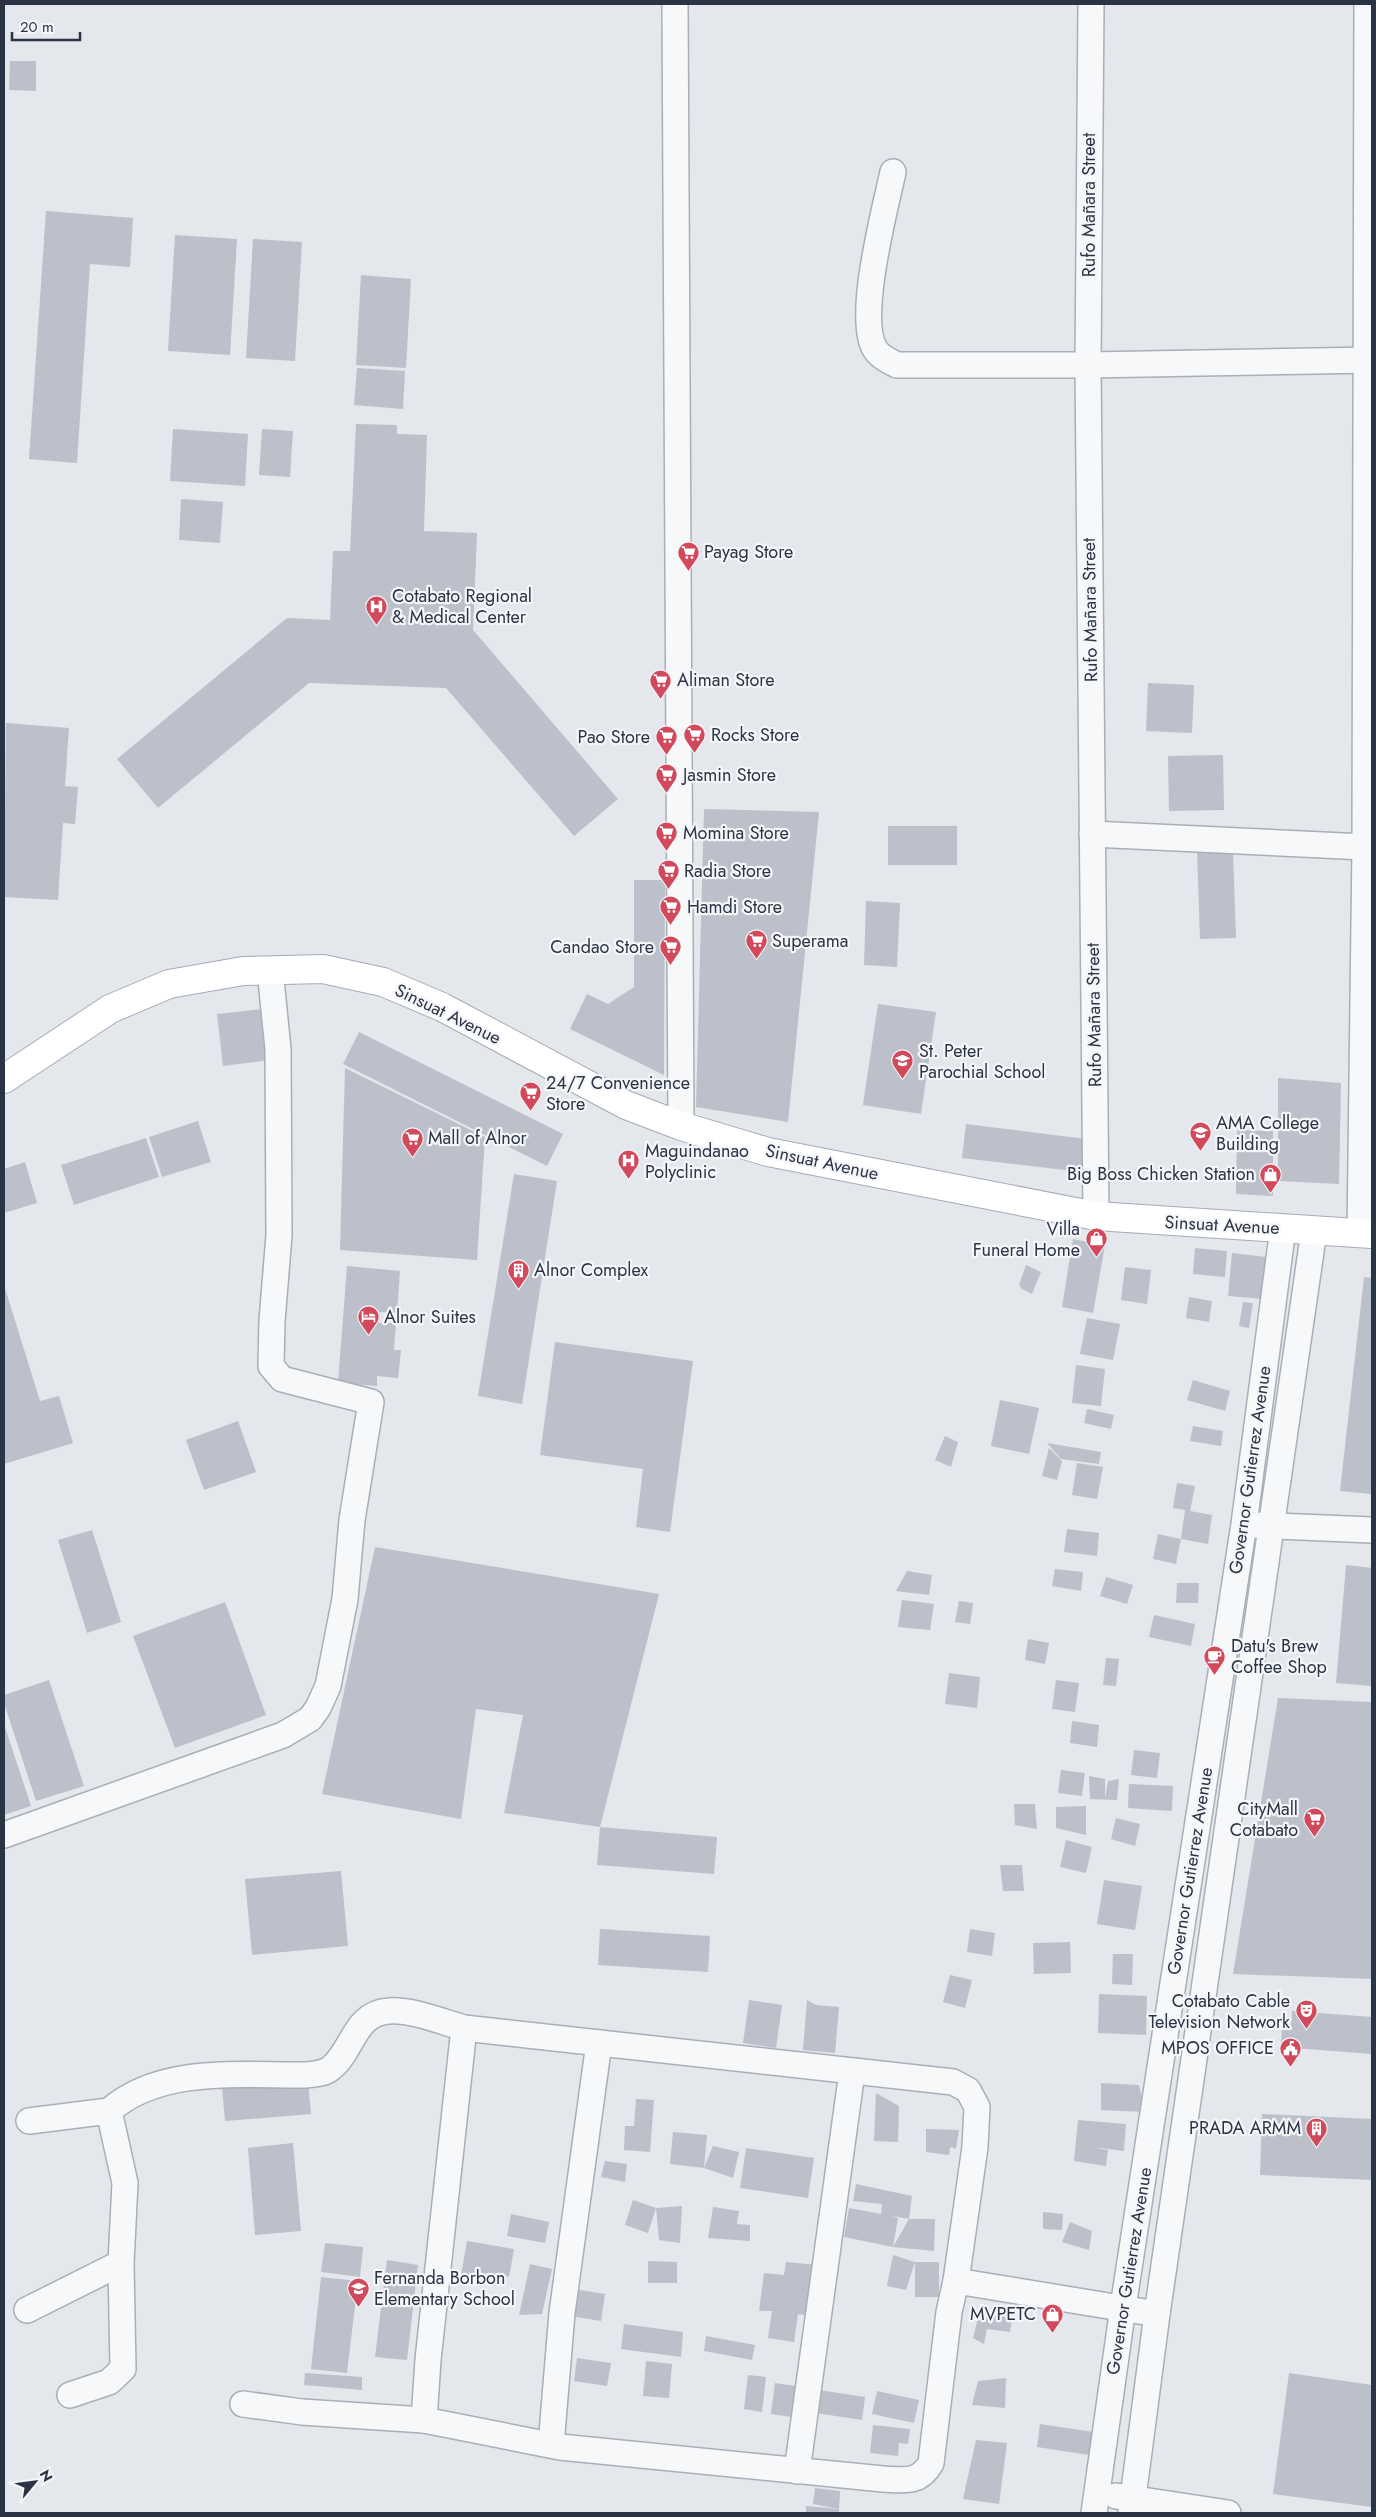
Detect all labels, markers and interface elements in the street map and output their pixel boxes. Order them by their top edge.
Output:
scale bar [12,10,80,42]
text: 20 m [20,16,54,38]
street label: Rufo Mañara Street [1076,132,1102,277]
street label: Rufo Mañara Street [1076,537,1104,682]
place label: Payag Store [704,539,793,565]
supermarket icon: Payag Store [676,540,700,571]
place label: Cotabato Regional & Medical Center [392,583,532,630]
hospital icon: Cotabato Regional & Medical Center [364,594,388,625]
place label: Aliman Store [677,667,774,693]
supermarket icon: Aliman Store [649,668,673,699]
place label: Rocks Store [711,722,799,748]
supermarket icon: Rocks Store [683,723,707,754]
place label: Pao Store [578,724,650,750]
supermarket icon: Pao Store [654,725,678,756]
place label: Jasmin Store [681,762,776,788]
supermarket icon: Jasmin Store [655,763,679,794]
place label: Momina Store [683,820,789,846]
supermarket icon: Momina Store [655,821,679,852]
place label: Radia Store [684,858,771,884]
supermarket icon: Radia Store [656,859,680,890]
place label: Hamdi Store [687,894,782,920]
supermarket icon: Hamdi Store [659,895,683,926]
place label: Superama [772,928,848,954]
supermarket icon: Superama [744,929,768,960]
place label: Candao Store [550,934,654,960]
supermarket icon: Candao Store [658,935,682,966]
street label: Rufo Mañara Street [1080,942,1108,1087]
street label: Sinsuat Avenue [391,977,505,1051]
place label: St. Peter Parochial School [919,1038,1045,1085]
school or university icon: St. Peter Parochial School [891,1049,915,1080]
place label: 24/7 Convenience Store [546,1070,690,1117]
supermarket icon: 24/7 Convenience Store [518,1081,542,1112]
place label: AMA College Building [1216,1110,1319,1157]
school or university icon: AMA College Building [1188,1121,1212,1152]
place label: Mall of Alnor [428,1125,528,1151]
supermarket icon: Mall of Alnor [400,1126,424,1157]
street label: Sinsuat Avenue [763,1137,881,1187]
place label: Maguindanao Polyclinic [645,1138,749,1185]
hospital icon: Maguindanao Polyclinic [617,1149,641,1180]
place label: Big Boss Chicken Station [1067,1161,1255,1187]
shop icon: Big Boss Chicken Station [1259,1162,1283,1193]
street label: Sinsuat Avenue [1164,1209,1280,1241]
place label: Villa Funeral Home [973,1216,1080,1263]
shop icon: Villa Funeral Home [1084,1227,1108,1258]
place label: Alnor Complex [534,1257,648,1283]
building icon: Alnor Complex [506,1258,530,1289]
place label: Alnor Suites [384,1304,476,1330]
hotel icon: Alnor Suites [356,1305,380,1336]
street label: Governor Gutierrez Avenue [1223,1364,1277,1576]
place label: Datu's Brew Coffee Shop [1231,1633,1327,1680]
cafe icon: Datu's Brew Coffee Shop [1203,1644,1227,1675]
street label: Governor Gutierrez Avenue [1161,1765,1219,1977]
place label: CityMall Cotabato [1230,1796,1298,1843]
supermarket icon: CityMall Cotabato [1302,1807,1326,1838]
place label: Cotabato Cable Television Network [1148,1988,1290,2035]
theatre icon: Cotabato Cable Television Network [1294,1999,1318,2030]
place label: MPOS OFFICE [1161,2035,1274,2061]
public building icon: MPOS OFFICE [1278,2036,1302,2067]
place label: PRADA ARMM [1189,2115,1301,2141]
building icon: PRADA ARMM [1305,2116,1329,2147]
street label: Governor Gutierrez Avenue [1100,2165,1158,2377]
place label: Fernanda Borbon Elementary School [374,2265,515,2312]
school or university icon: Fernanda Borbon Elementary School [346,2276,370,2307]
place label: MVPETC [970,2301,1036,2327]
shop icon: MVPETC [1040,2302,1064,2333]
north arrow [10,2457,60,2507]
text: N [35,2466,58,2485]

